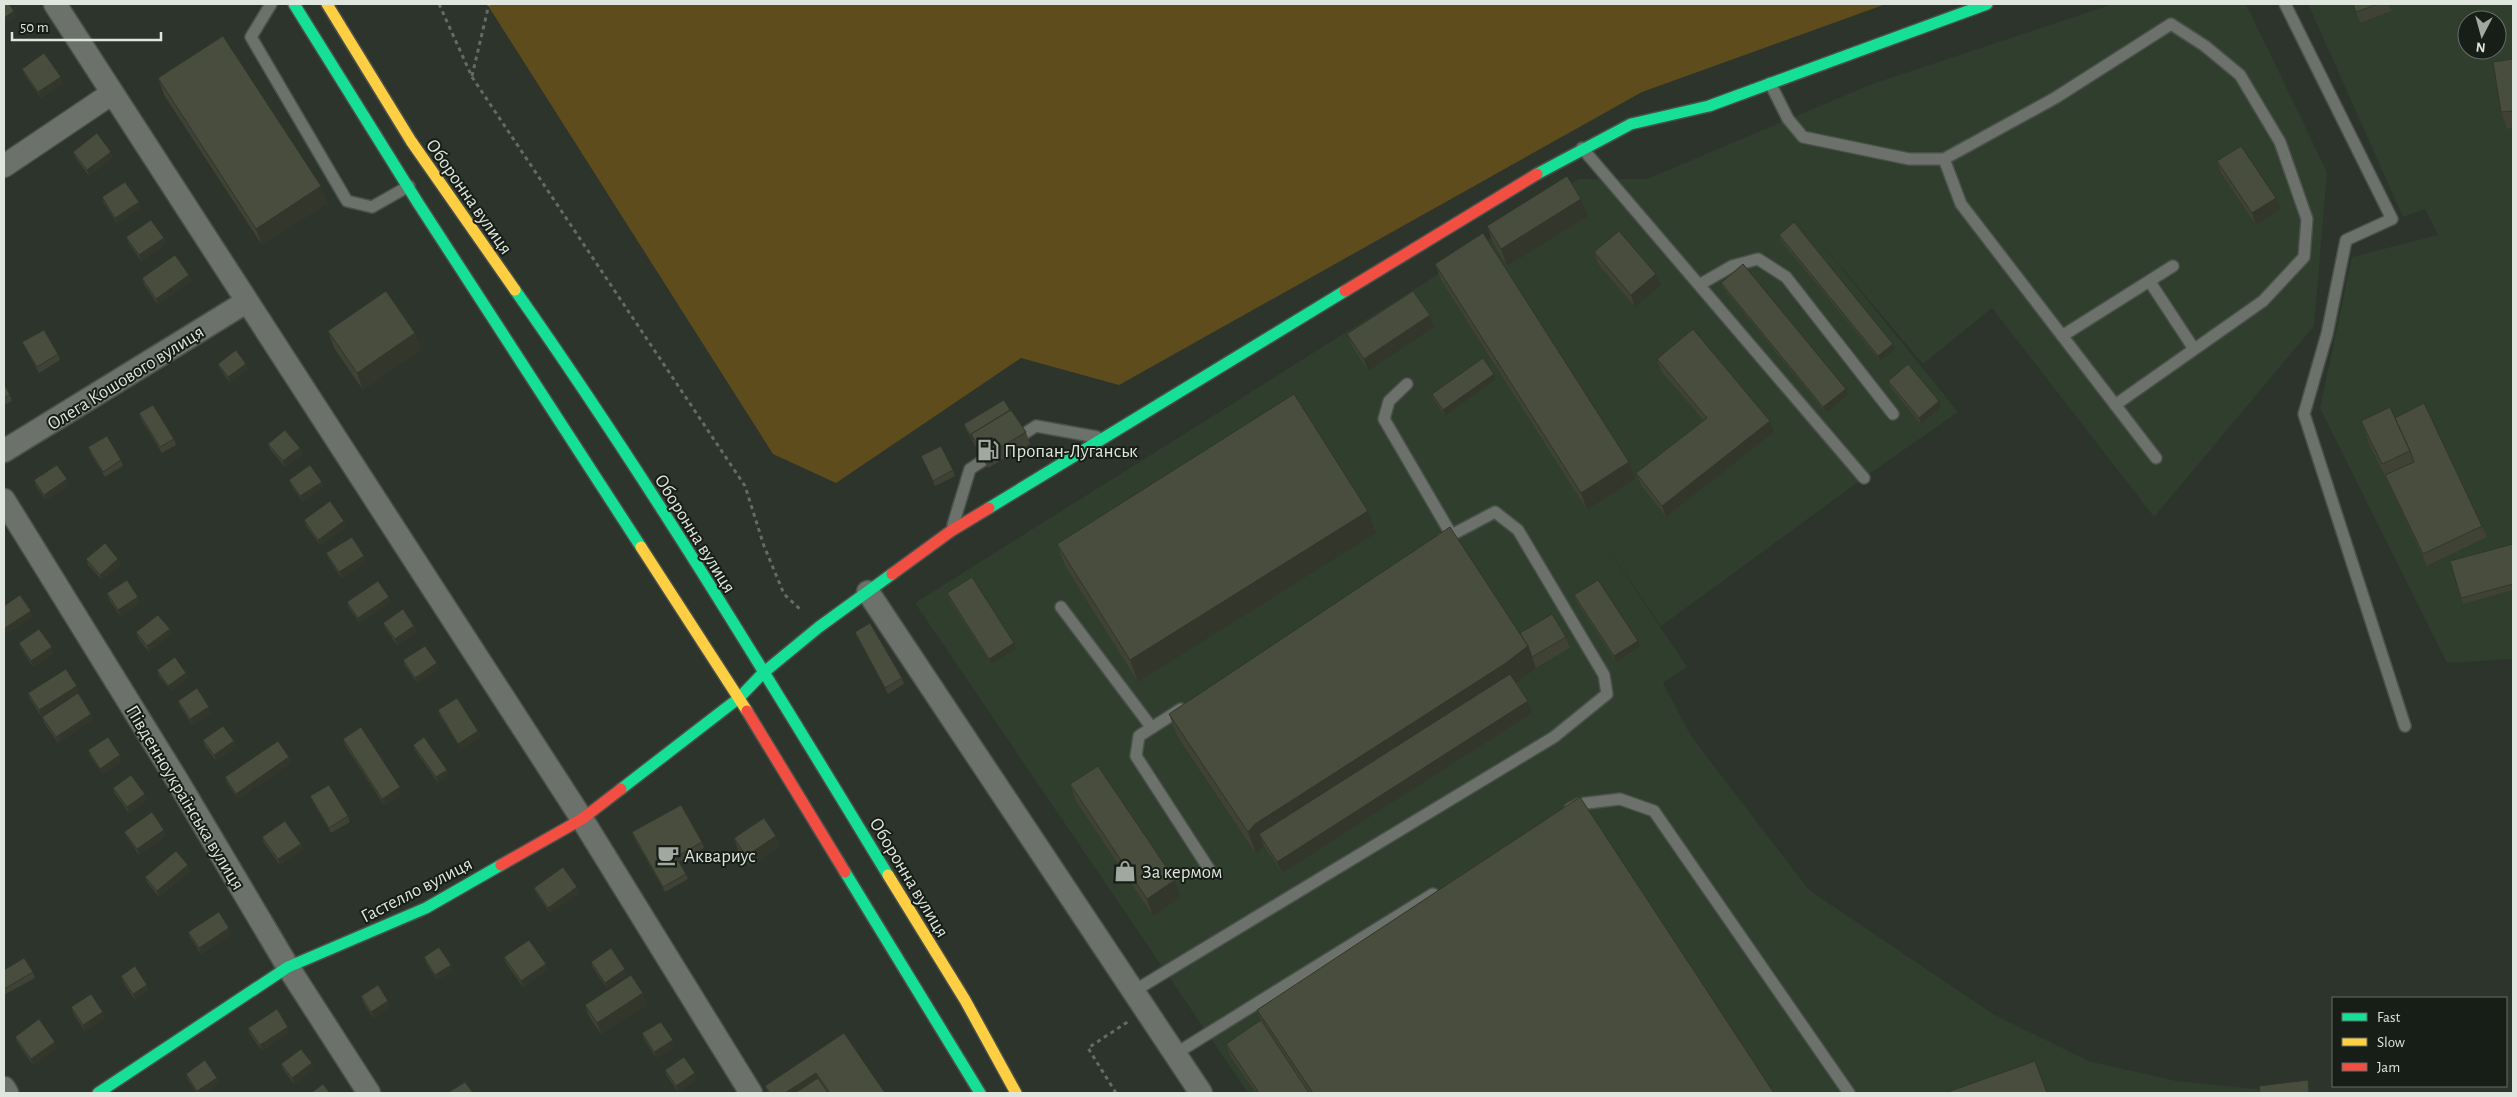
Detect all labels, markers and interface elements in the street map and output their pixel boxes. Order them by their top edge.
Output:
scale bar [12,10,161,42]
north arrow [2457,10,2507,60]
text: 50 m [20,20,49,35]
text: N [2475,39,2486,54]
street label: Оборонна вулиця [422,136,516,258]
street label: Олега Кошового вулиця [44,322,208,434]
fuel station icon: Пропан-Луганськ [975,437,1001,463]
place label: Пропан-Луганськ [1004,442,1138,461]
street label: Оборонна вулиця [651,471,739,597]
street label: Південноукраїнська вулиця [122,702,247,894]
street label: Оборонна вулиця [866,815,952,941]
cafe icon: Аквариус [655,842,681,868]
place label: Аквариус [684,847,756,866]
street label: Гастелло вулиця [358,854,476,927]
shop icon: За кермом [1112,858,1138,884]
place label: За кермом [1142,863,1223,882]
legend [2332,997,2507,1087]
text: Fast [2377,1010,2401,1025]
text: Slow [2377,1035,2405,1050]
text: Jam [2377,1060,2400,1075]

